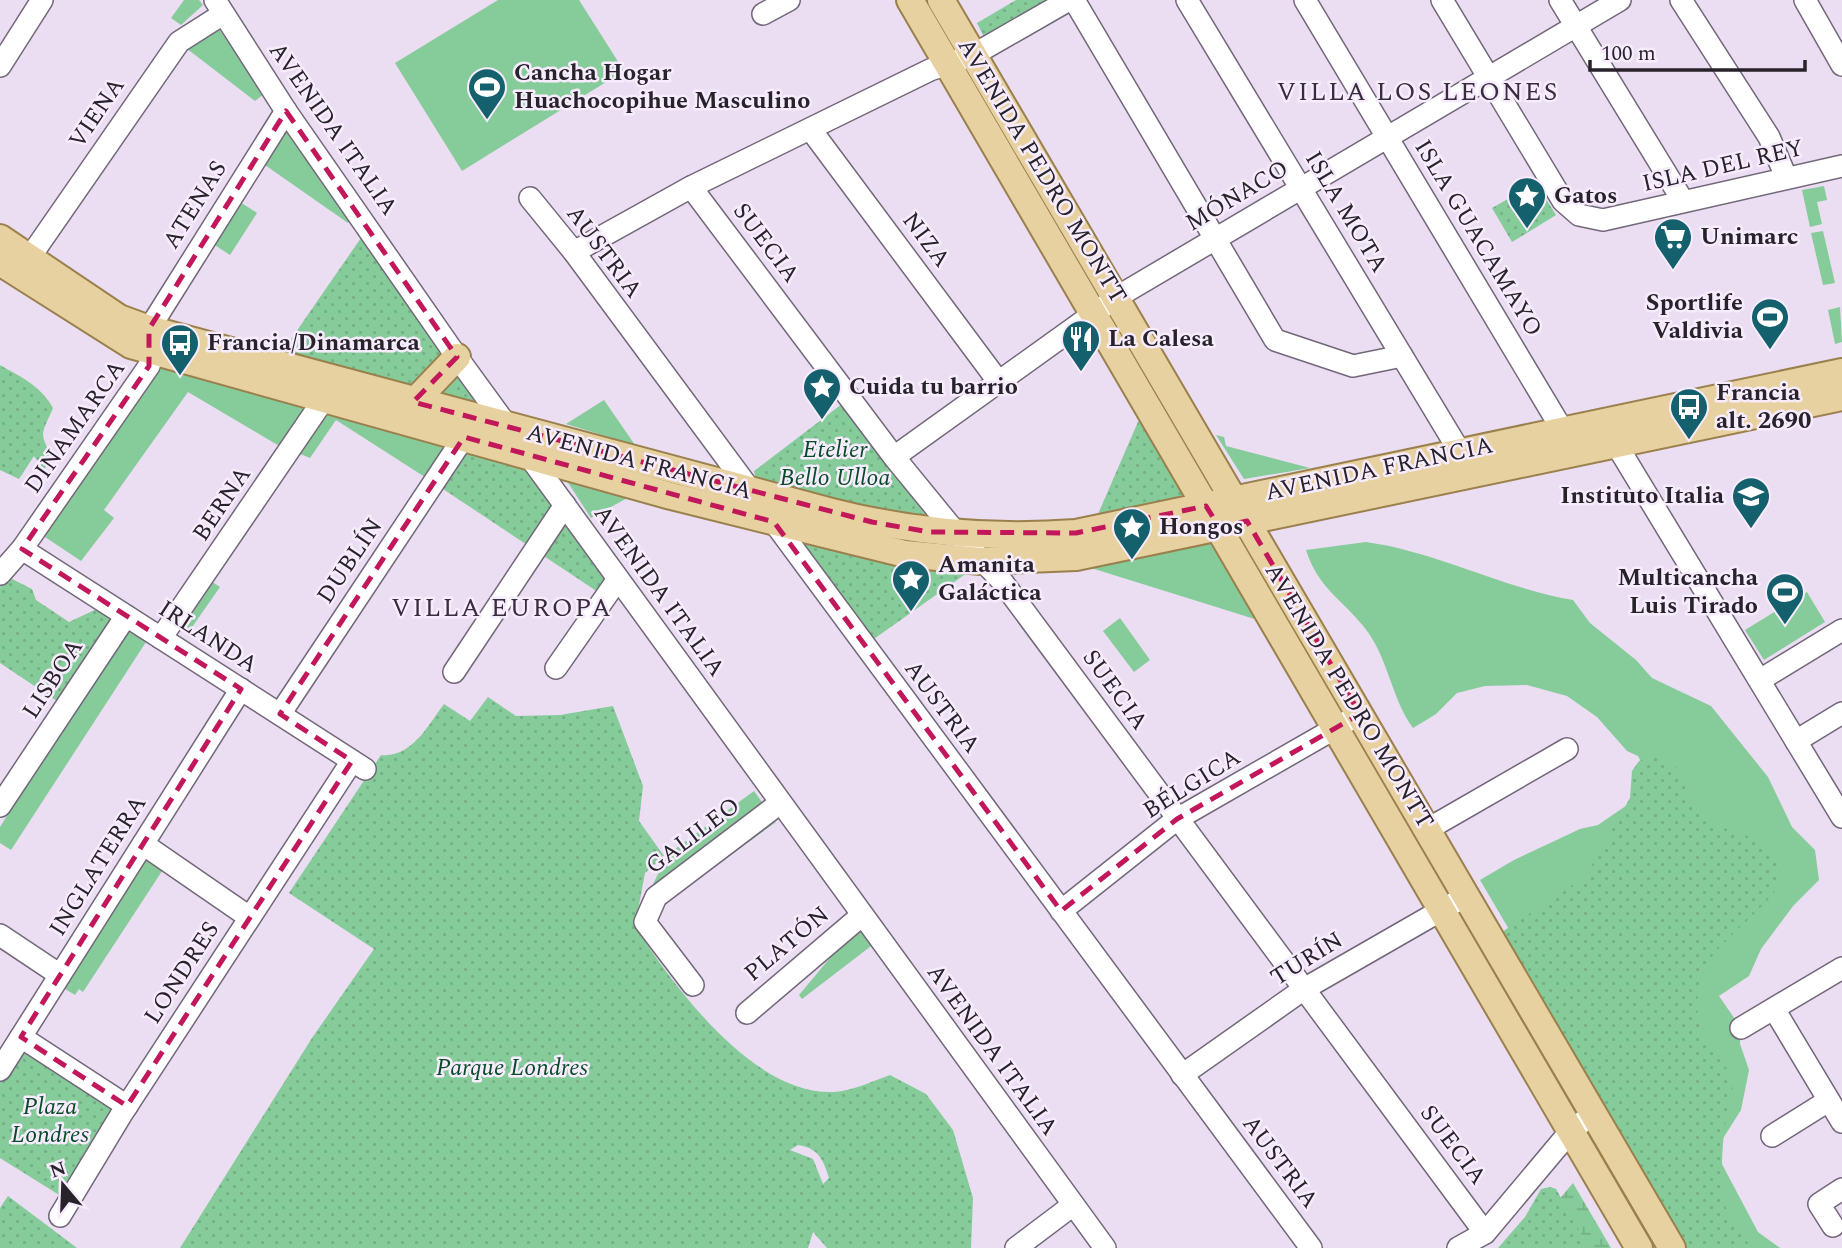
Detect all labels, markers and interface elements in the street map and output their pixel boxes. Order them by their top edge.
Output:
scale bar [1590,28,1805,72]
street label: AVENIDA PEDRO MONTT [948,31,1136,311]
street label: AVENIDA ITALIA [260,35,406,223]
text: 100 m [1601,38,1656,70]
place label: Cancha Hogar Huachocopihue Masculino [514,55,810,119]
sports icon: Cancha Hogar Huachocopihue Masculino [466,66,508,121]
street label: VIENA [60,70,134,156]
district label: VILLA LOS LEONES [1277,72,1559,112]
street label: ISLA DEL REY [1639,130,1807,202]
street label: ISLA GUACAMAYO [1405,133,1551,343]
street label: ISLA MOTA [1295,144,1397,280]
street label: MÓNACO [1179,151,1295,241]
street label: ATENAS [154,154,236,256]
place icon: Gatos [1506,175,1548,230]
place label: Gatos [1554,178,1617,214]
street label: SUECIA [724,195,808,291]
street label: AUSTRIA [557,198,651,306]
street label: NIZA [893,204,959,276]
supermarket icon: Unimarc [1652,216,1694,271]
place label: Unimarc [1700,219,1798,255]
place label: Sportlife Valdivia [1646,285,1744,349]
sports icon: Sportlife Valdivia [1749,296,1791,351]
restaurant icon: La Calesa [1060,318,1102,373]
place label: La Calesa [1108,321,1215,357]
bus stop icon: Francia/Dinamarca [159,322,201,377]
place label: Francia/Dinamarca [207,325,420,361]
street label: DINAMARCA [15,353,135,501]
place icon: Cuida tu barrio [801,366,843,421]
place label: Cuida tu barrio [849,369,1018,405]
place label: Francia alt. 2690 [1716,375,1812,439]
bus stop icon: Francia alt. 2690 [1668,386,1710,441]
street label: AVENIDA FRANCIA [522,415,756,509]
street label: AVENIDA FRANCIA [1262,427,1496,511]
park label: Etelier Bello Ulloa [779,432,891,496]
street label: BERNA [184,459,260,549]
school or university icon: Instituto Italia [1730,475,1772,530]
place label: Instituto Italia [1560,478,1725,514]
street label: AVENIDA ITALIA [584,498,734,684]
place icon: Hongos [1111,506,1153,561]
place label: Hongos [1159,509,1243,545]
street label: DUBLÍN [308,511,392,611]
place label: Amanita Galáctica [938,547,1042,611]
street label: AVENIDA PEDRO MONTT [1255,556,1443,836]
place icon: Amanita Galáctica [890,558,932,613]
place label: Multicancha Luis Tirado [1617,560,1759,624]
sports icon: Multicancha Luis Tirado [1764,571,1806,626]
district label: VILLA EUROPA [391,588,613,628]
street label: IRLANDA [151,591,265,683]
street label: LISBOA [14,632,92,726]
street label: SUECIA [1073,642,1157,738]
street label: AUSTRIA [895,653,989,761]
street label: BÉLGICA [1136,740,1248,828]
street label: INGLATERRA [40,788,156,944]
street label: GALILEO [638,788,748,884]
street label: PLATÓN [736,897,838,991]
street label: LONDRES [135,914,229,1032]
street label: TURÍN [1264,923,1350,995]
street label: AVENIDA ITALIA [917,957,1067,1143]
park label: Parque Londres [436,1050,589,1086]
park label: Plaza Londres [11,1089,89,1153]
street label: SUECIA [1411,1097,1495,1193]
street label: AUSTRIA [1233,1108,1327,1216]
north arrow [28,1150,98,1220]
text: N [46,1154,70,1187]

